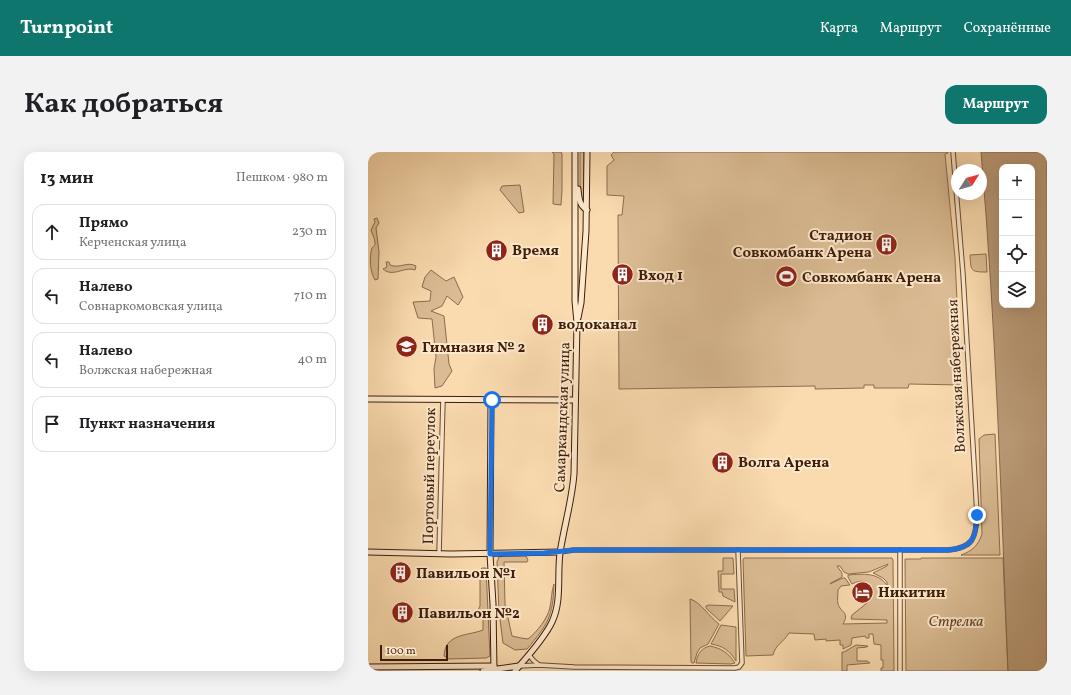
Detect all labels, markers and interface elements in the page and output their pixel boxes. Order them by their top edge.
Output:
text: Turnpoint [20,15,113,41]
text: Карта [820,19,858,38]
text: Маршрут [880,19,942,38]
text: Сохранённые [964,19,1051,38]
text: Как добраться [24,85,223,124]
button: Маршрут [945,85,1047,124]
north arrow [951,164,987,200]
map controls [999,164,1035,308]
button: + [999,164,1035,200]
text: 13 мин [40,167,94,190]
text: Пешком · 980 m [236,169,328,187]
button: − [999,200,1035,236]
text: Прямо [79,213,128,234]
icon: ahead [41,221,63,243]
text: 230 m [292,223,327,241]
place label: Стадион Совкомбанк Арена [733,226,872,264]
building icon: Стадион Совкомбанк Арена [874,231,900,257]
text: Керченская улица [79,234,186,252]
button: locate [999,236,1035,272]
building icon: Время [483,237,509,263]
place label: Время [512,241,559,262]
building icon: Вход 1 [610,262,636,288]
sports icon: Совкомбанк Арена [774,264,800,290]
place label: Вход 1 [638,266,683,287]
place label: Совкомбанк Арена [802,268,941,289]
button: layers [999,272,1035,308]
text: Налево [79,277,133,298]
icon: left [41,285,63,307]
text: 710 m [294,287,327,305]
text: Совнаркомовская улица [79,298,223,316]
street label: Волжская набережная [943,298,972,453]
building icon: водоканал [529,311,555,337]
place label: водоканал [558,315,637,336]
school or university icon: Гимназия № 2 [393,334,419,360]
place label: Гимназия № 2 [422,338,526,359]
text: Налево [79,341,133,362]
street label: Самаркандская улица [550,341,577,493]
icon: left [41,349,63,371]
text: 40 m [298,351,327,369]
text: Волжская набережная [79,362,212,380]
route start [483,391,501,409]
street label: Портовый переулок [419,408,442,545]
icon: arrive [41,413,63,435]
text: Пункт назначения [79,414,215,435]
building icon: Волга Арена [709,449,735,475]
place label: Волга Арена [738,453,829,474]
route end [968,506,986,524]
building icon: Павильон №1 [388,560,414,586]
place label: Павильон №1 [416,564,516,585]
hotel icon: Никитин [849,579,875,605]
place label: Никитин [878,583,946,604]
building icon: Павильон №2 [390,600,416,626]
place label: Павильон №2 [418,604,520,625]
park label: Стрелка [929,612,983,633]
scale bar [380,643,448,662]
text: 100 m [386,644,416,659]

